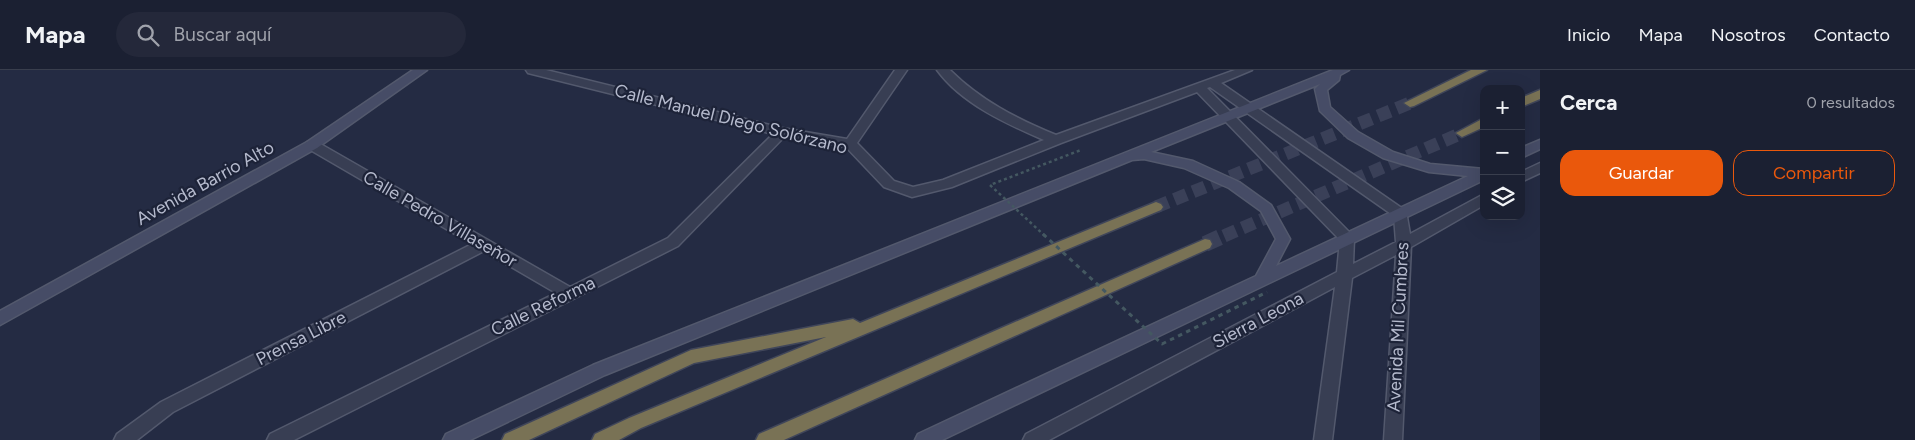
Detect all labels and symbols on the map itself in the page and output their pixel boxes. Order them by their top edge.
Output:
street label: Calle Manuel Diego Solórzano [612,79,850,159]
street label: Avenida Barrio Alto [132,136,278,230]
street label: Calle Pedro Villaseñor [359,166,521,272]
street label: Avenida Mil Cumbres [1383,241,1413,413]
street label: Calle Reforma [487,271,599,341]
street label: Sierra Leona [1209,287,1307,353]
street label: Prensa Libre [252,306,350,370]

